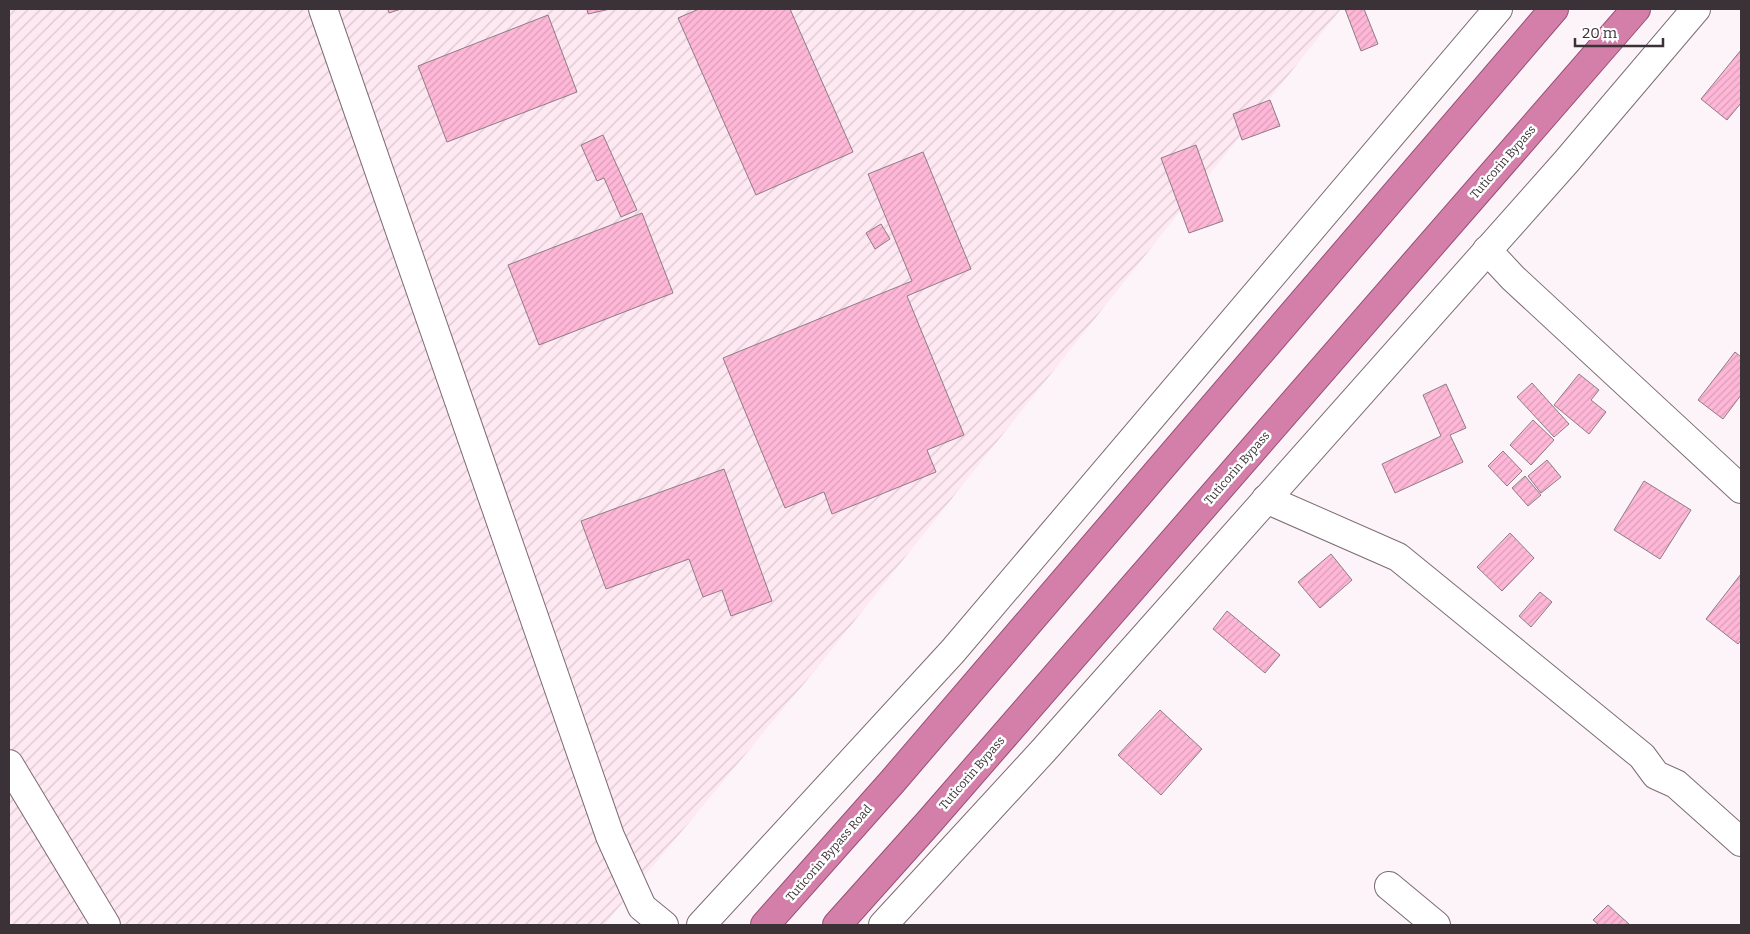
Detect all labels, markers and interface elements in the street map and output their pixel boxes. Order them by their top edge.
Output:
scale bar [1575,15,1662,47]
text: 20 m [1582,24,1618,42]
street label: Tuticorin Bypass [1467,122,1539,202]
street label: Tuticorin Bypass [1201,428,1273,508]
street label: Tuticorin Bypass [936,733,1008,813]
street label: Tuticorin Bypass Road [783,802,875,904]

